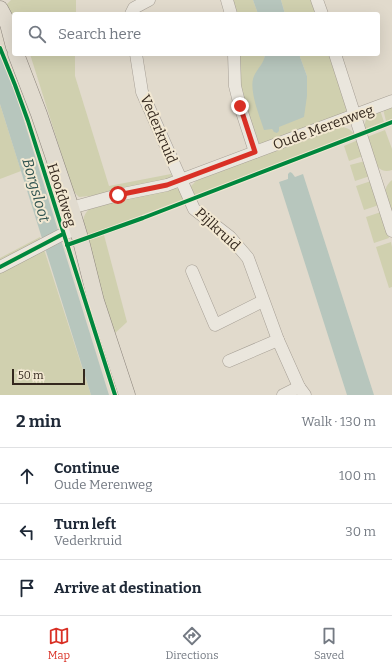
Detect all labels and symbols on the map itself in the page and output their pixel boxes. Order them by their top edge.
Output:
street label: Vederkruid [136,92,181,166]
route end [231,97,249,115]
street label: Oude Merenweg [270,101,376,154]
water label: Borgsloot [18,156,54,225]
street label: Hoofdweg [43,161,80,229]
route start [109,186,127,204]
street label: Pijlkruid [192,204,244,254]
scale bar [12,367,85,386]

